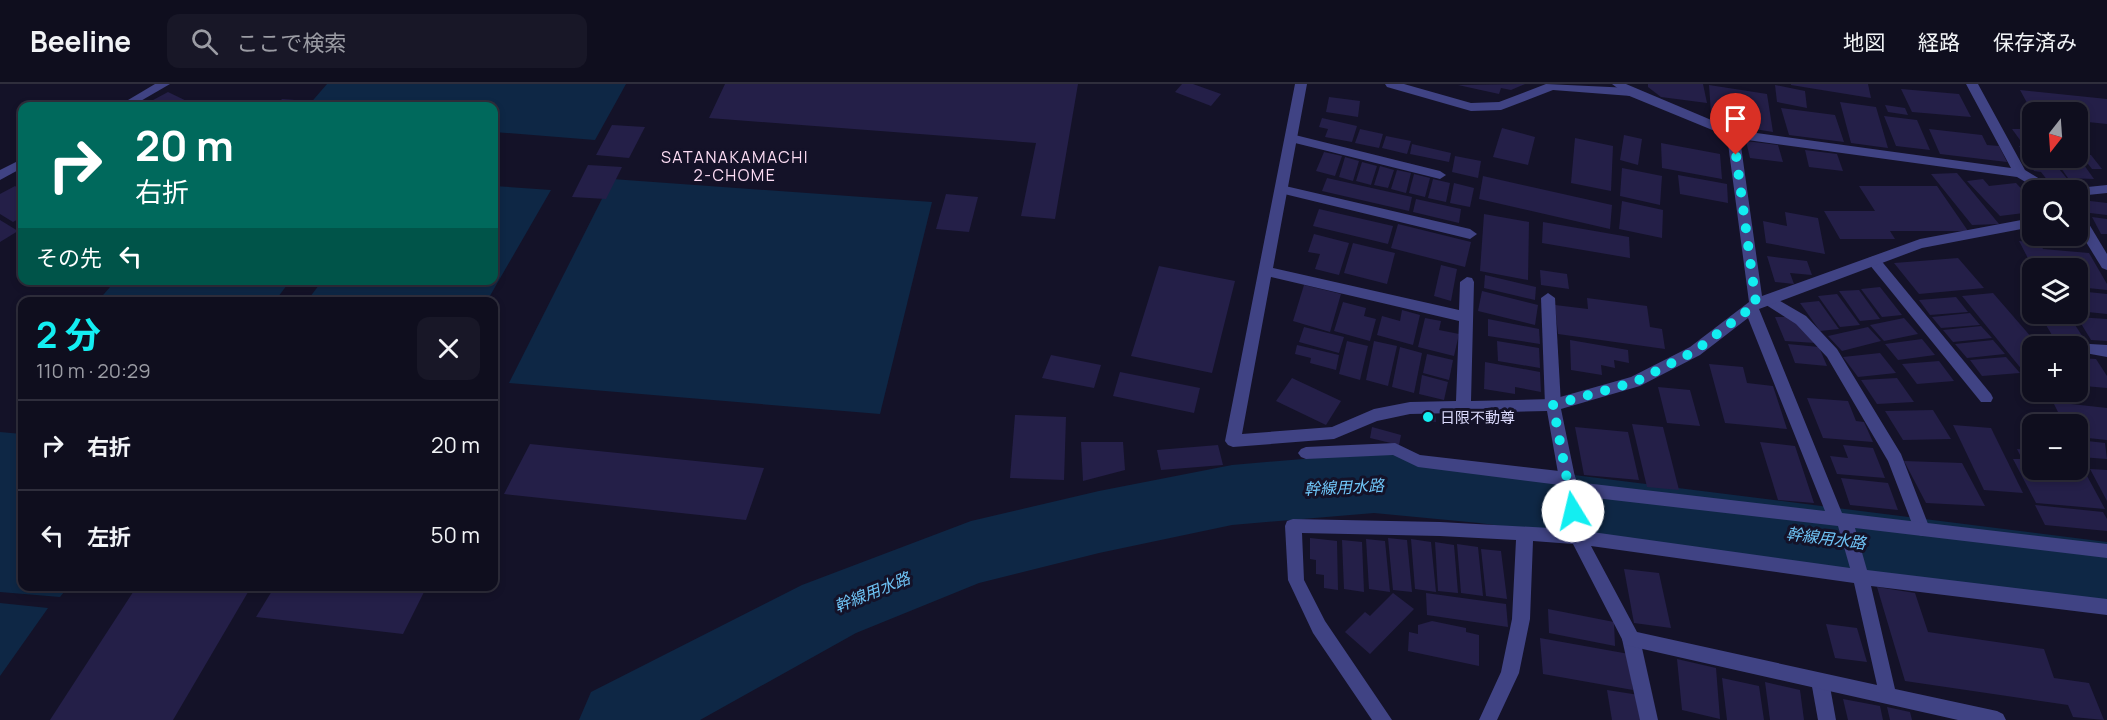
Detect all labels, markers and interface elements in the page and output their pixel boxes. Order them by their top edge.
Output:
search box [167,14,587,68]
text: Beeline [30,22,131,60]
icon: search [188,25,221,58]
text: ここで検索 [236,28,346,58]
text: 地図 [1843,28,1885,56]
text: 経路 [1918,28,1960,56]
text: 保存済み [1993,28,2077,56]
pin [1710,93,1761,155]
icon: arrive [1719,102,1752,135]
north arrow [2022,102,2088,168]
map controls [2022,102,2088,480]
text: 20 m [135,116,234,174]
icon: right [36,126,114,204]
district label: SATANAKAMACHI 2-CHOME [661,146,809,186]
text: 右折 [135,173,189,210]
button: search [2022,180,2088,246]
icon: left [114,240,147,273]
text: その先 [36,243,102,273]
button: layers [2022,258,2088,324]
text: 2 分 [36,310,101,359]
button: close [417,317,480,380]
button: + [2022,336,2088,402]
text: 110 m · 20:29 [36,357,151,384]
place label: 日限不動尊 [1440,407,1515,428]
marker: 日限不動尊 [1421,410,1435,424]
button: − [2022,414,2088,480]
icon: right [36,429,69,462]
text: 20 m [431,430,480,460]
text: 右折 [87,432,131,462]
water label: 幹線用水路 [1303,474,1387,500]
position arrow [1541,479,1605,543]
icon: left [36,519,69,552]
text: 50 m [431,520,480,550]
text: 左折 [87,522,131,552]
water label: 幹線用水路 [1785,522,1869,554]
water label: 幹線用水路 [831,566,915,617]

